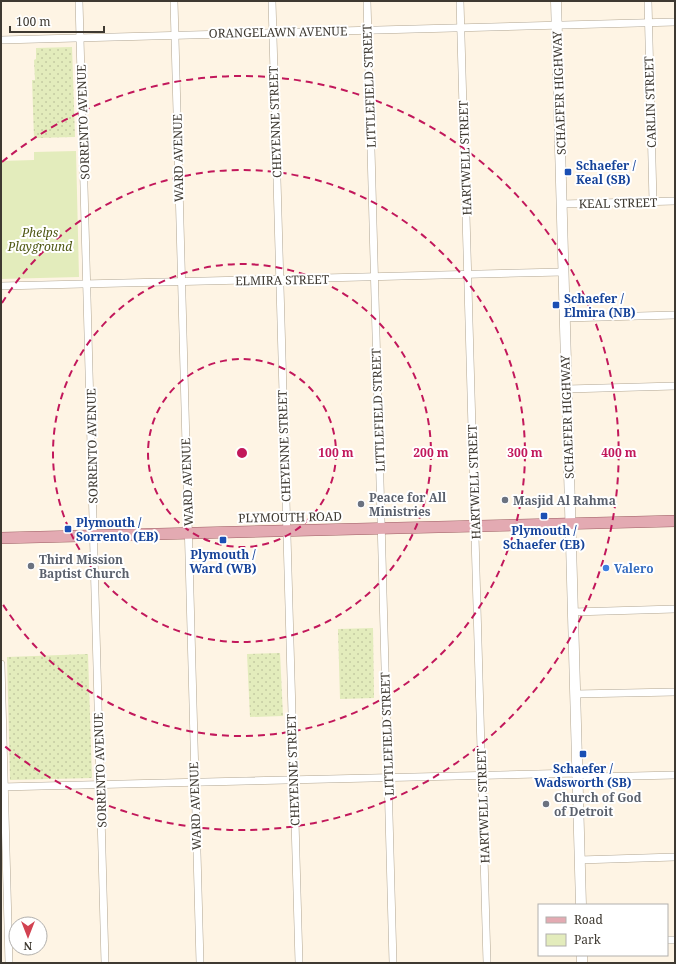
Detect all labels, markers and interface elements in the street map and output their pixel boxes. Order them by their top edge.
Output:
scale bar [10,8,104,34]
text: 100 m [16,13,51,30]
street label: ORANGELAWN AVENUE [209,22,347,42]
street label: LITTLEFIELD STREET [358,23,380,148]
street label: SCHAEFER HIGHWAY [548,30,570,155]
street label: CARLIN STREET [640,55,660,148]
street label: SORRENTO AVENUE [72,64,94,180]
street label: CHEYENNE STREET [265,65,285,178]
street label: HARTWELL STREET [454,100,475,216]
street label: WARD AVENUE [169,114,187,202]
place label: Schaefer / Keal (SB) [576,157,636,188]
marker: Schaefer / Keal (SB) [563,167,573,177]
street label: KEAL STREET [578,194,658,212]
park label: Phelps Playground [7,224,72,255]
street label: ELMIRA STREET [235,271,330,289]
place label: Schaefer / Elmira (NB) [564,290,636,321]
marker: Schaefer / Elmira (NB) [551,300,561,310]
street label: LITTLEFIELD STREET [367,347,389,472]
street label: SCHAEFER HIGHWAY [556,354,578,479]
street label: SORRENTO AVENUE [82,388,102,504]
street label: CHEYENNE STREET [274,389,294,502]
street label: HARTWELL STREET [463,424,484,540]
street label: WARD AVENUE [177,438,197,526]
text: 100 m [318,444,354,461]
text: 200 m [413,444,449,461]
text: 300 m [507,444,543,461]
text: 400 m [601,444,637,461]
centre of rings [235,446,249,460]
place label: Peace for All Ministries [369,489,447,520]
place label: Masjid Al Rahma [513,492,616,509]
marker: Masjid Al Rahma [500,495,510,505]
marker: Peace for All Ministries [356,499,366,509]
street label: PLYMOUTH ROAD [238,508,342,526]
marker: Plymouth / Schaefer (EB) [539,511,549,521]
place label: Plymouth / Sorrento (EB) [76,514,159,545]
place label: Plymouth / Schaefer (EB) [503,522,585,553]
marker: Plymouth / Sorrento (EB) [63,524,73,534]
marker: Plymouth / Ward (WB) [218,535,228,545]
place label: Plymouth / Ward (WB) [190,546,257,577]
place label: Third Mission Baptist Church [39,551,129,582]
place label: Valero [614,560,654,577]
marker: Third Mission Baptist Church [26,561,36,571]
marker: Valero [601,563,611,573]
street label: LITTLEFIELD STREET [376,671,398,796]
street label: SORRENTO AVENUE [89,712,111,828]
street label: CHEYENNE STREET [283,713,303,826]
street label: HARTWELL STREET [472,748,493,864]
marker: Schaefer / Wadsworth (SB) [578,749,588,759]
place label: Schaefer / Wadsworth (SB) [534,760,632,791]
street label: WARD AVENUE [185,762,205,850]
place label: Church of God of Detroit [554,789,642,820]
marker: Church of God of Detroit [541,799,551,809]
legend [538,904,668,956]
text: Road [574,911,604,928]
north arrow [8,916,48,956]
text: Park [574,931,602,948]
text: N [23,939,32,954]

